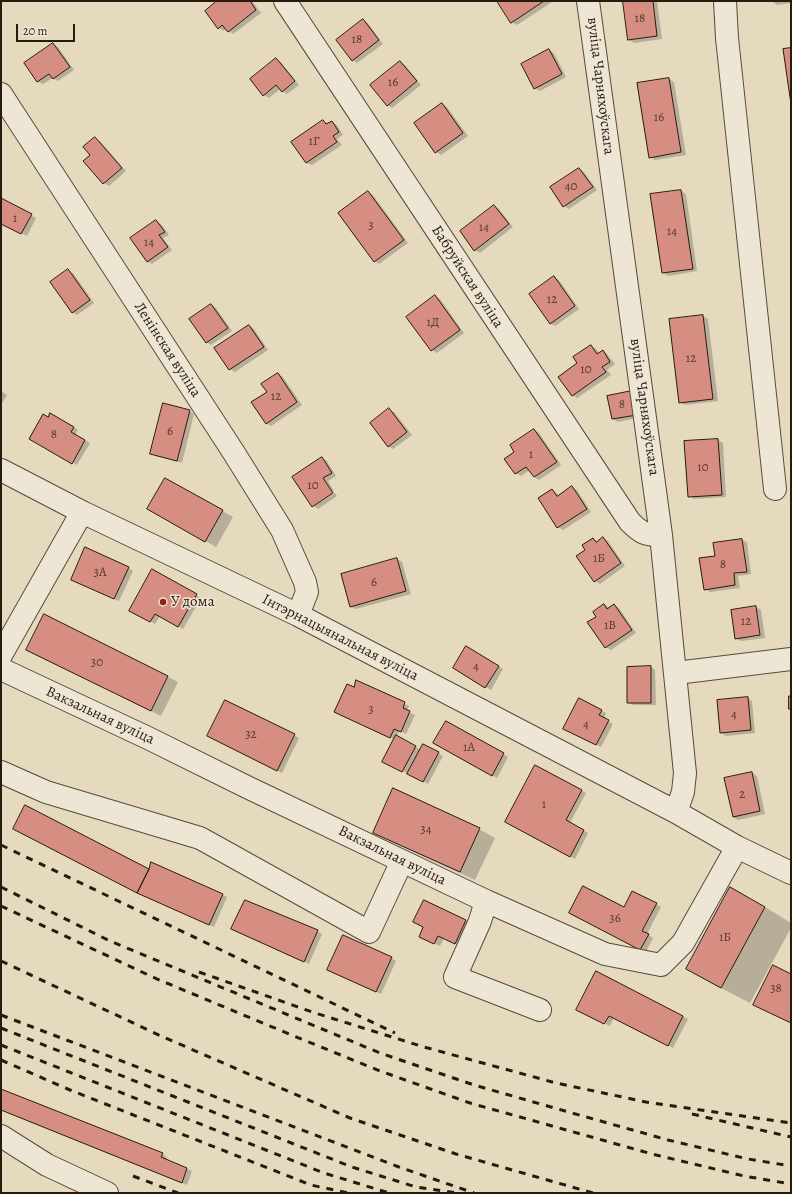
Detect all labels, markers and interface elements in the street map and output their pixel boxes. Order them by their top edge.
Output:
house number: 18 [635,11,645,27]
scale bar [18,16,77,42]
street label: вуліца Чарняхоўскага [583,16,617,156]
text: 20 m [23,23,47,39]
house number: 18 [352,32,362,48]
house number: 16 [388,75,398,91]
house number: 16 [654,110,664,126]
house number: 1Г [309,134,319,150]
house number: 40 [565,179,577,195]
house number: 1 [13,211,17,227]
house number: 3 [368,218,374,234]
house number: 14 [479,220,489,236]
street label: Бабруйская вуліца [427,222,507,332]
house number: 14 [667,224,677,240]
house number: 14 [144,235,154,251]
house number: 12 [547,292,557,308]
street label: Ленінская вуліца [130,299,204,401]
house number: 1Д [427,315,439,331]
street label: вуліца Чарняхоўскага [625,337,663,477]
house number: 12 [686,351,696,367]
house number: 10 [580,362,592,378]
house number: 12 [271,389,281,405]
house number: 8 [619,397,625,413]
house number: 6 [167,424,173,440]
house number: 8 [51,427,57,443]
house number: 1 [529,447,533,463]
house number: 10 [697,460,709,476]
house number: 10 [307,478,319,494]
house number: 1Б [593,551,605,567]
house number: 8 [720,557,726,573]
house number: 3А [94,565,106,581]
house number: 6 [371,575,377,591]
street label: Інтэрнацыянальная вуліца [259,591,421,685]
place label: У дома [171,593,215,611]
marker: У дома [158,597,168,607]
house number: 12 [741,614,751,630]
house number: 1В [604,618,616,634]
house number: 30 [91,655,103,671]
house number: 4 [473,659,479,675]
street label: Вакзальная вуліца [43,683,157,749]
house number: 3 [368,702,374,718]
house number: 4 [731,707,737,723]
house number: 4 [583,717,589,733]
house number: 32 [245,727,257,743]
house number: 1А [463,740,475,756]
house number: 2 [739,787,745,803]
house number: 1 [542,797,546,813]
street label: Вакзальная вуліца [335,822,449,890]
house number: 34 [420,822,432,838]
house number: 36 [609,911,621,927]
house number: 1Б [719,930,731,946]
house number: 38 [770,981,782,997]

